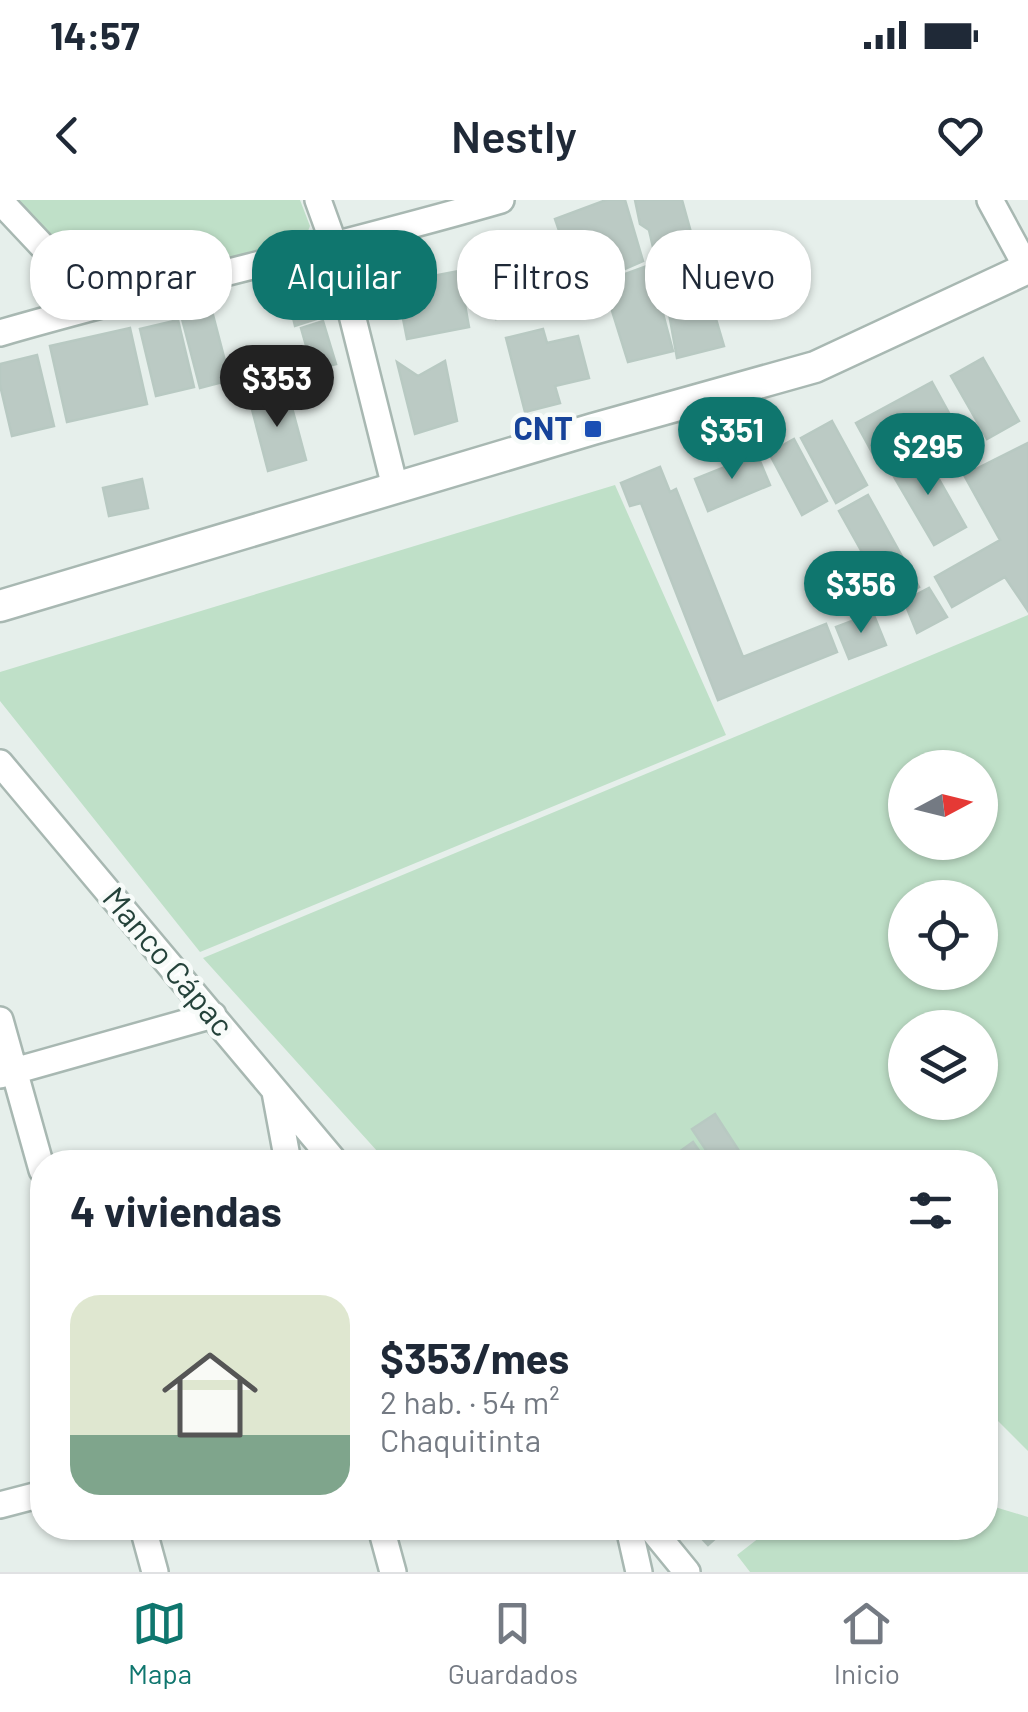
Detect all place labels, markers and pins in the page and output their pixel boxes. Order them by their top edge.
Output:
pin: $353 [218,345,336,430]
pin: $351 [673,397,791,482]
place label: CNT [514,408,573,446]
pin: $295 [869,413,987,498]
marker: CNT [582,418,604,440]
pin: $356 [802,551,920,636]

